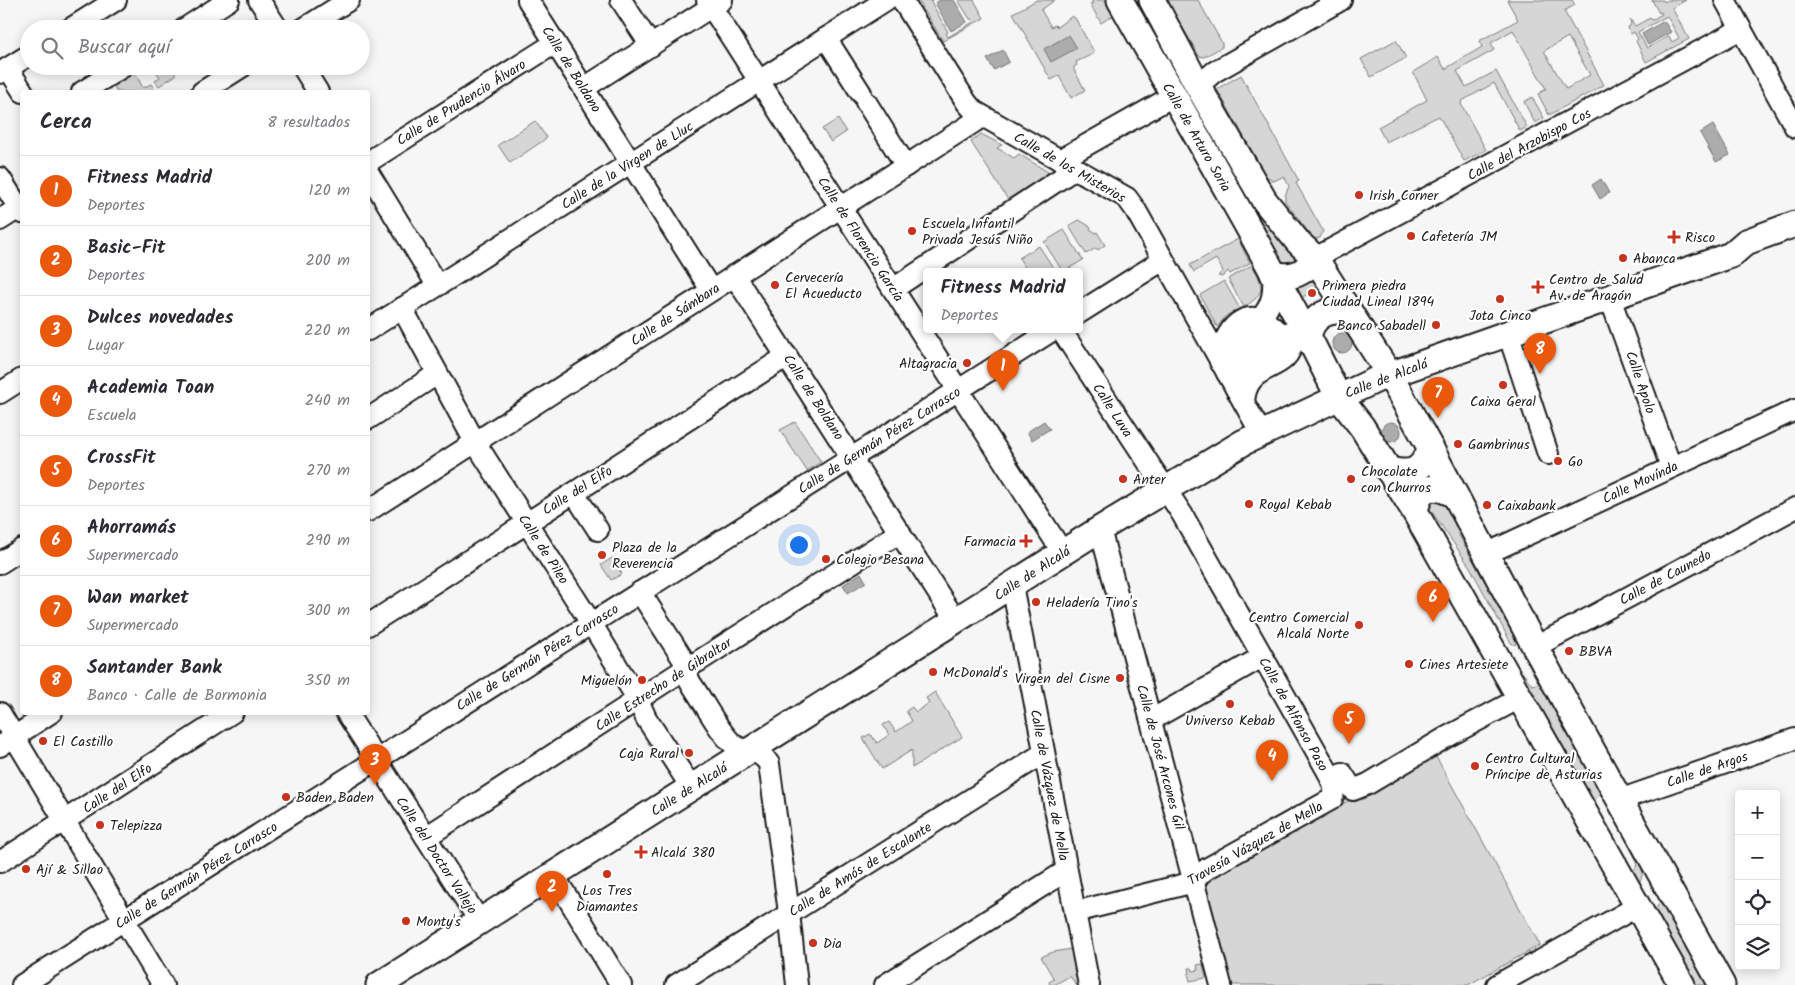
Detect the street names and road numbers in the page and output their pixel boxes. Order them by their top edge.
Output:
street label: Calle de Boldano [536,22,607,117]
street label: Calle de Prudencio Álvaro [392,54,531,152]
street label: Calle de Arturo Soria [1156,79,1236,196]
street label: Calle del Arzobispo Cos [1464,103,1595,187]
street label: Calle de la Virgen de Lluc [557,116,698,216]
street label: Calle de los Misterios [1009,127,1130,209]
street label: Calle de Florencio García [811,173,909,307]
street label: Calle de Sámbara [626,278,725,352]
street label: Calle Apolo [1619,348,1661,417]
street label: Calle de Boldano [777,350,849,445]
street label: Calle de Alcalá [1342,353,1432,405]
street label: Calle Luva [1086,379,1138,442]
street label: Calle de Germán Pérez Carrasco [794,382,965,500]
street label: Calle Movínda [1599,456,1682,510]
street label: Calle del Elfo [538,461,617,521]
street label: Calle de Pileo [512,510,574,589]
street label: Calle de Alcalá [990,540,1076,607]
street label: Calle de Caunedo [1616,544,1715,611]
street label: Calle de Germán Pérez Carrasco [452,599,623,717]
street label: Calle Estrecho de Gibraltar [591,631,737,737]
street label: Calle de Alfonso Paso [1252,653,1334,776]
street label: Calle de José Arcones Gil [1130,682,1190,833]
street label: Calle de Vázquez de Mella [1024,708,1075,863]
street label: Calle de Argos [1664,746,1751,794]
street label: Calle de Alcalá [647,757,734,822]
street label: Calle del Elfo [78,758,157,820]
street label: Calle del Doctor Vallejo [390,792,483,919]
street label: Travesía Vázquez de Mella [1183,796,1328,892]
street label: Calle de Amós de Escalante [785,816,937,923]
street label: Calle de Germán Pérez Carrasco [111,817,282,935]

